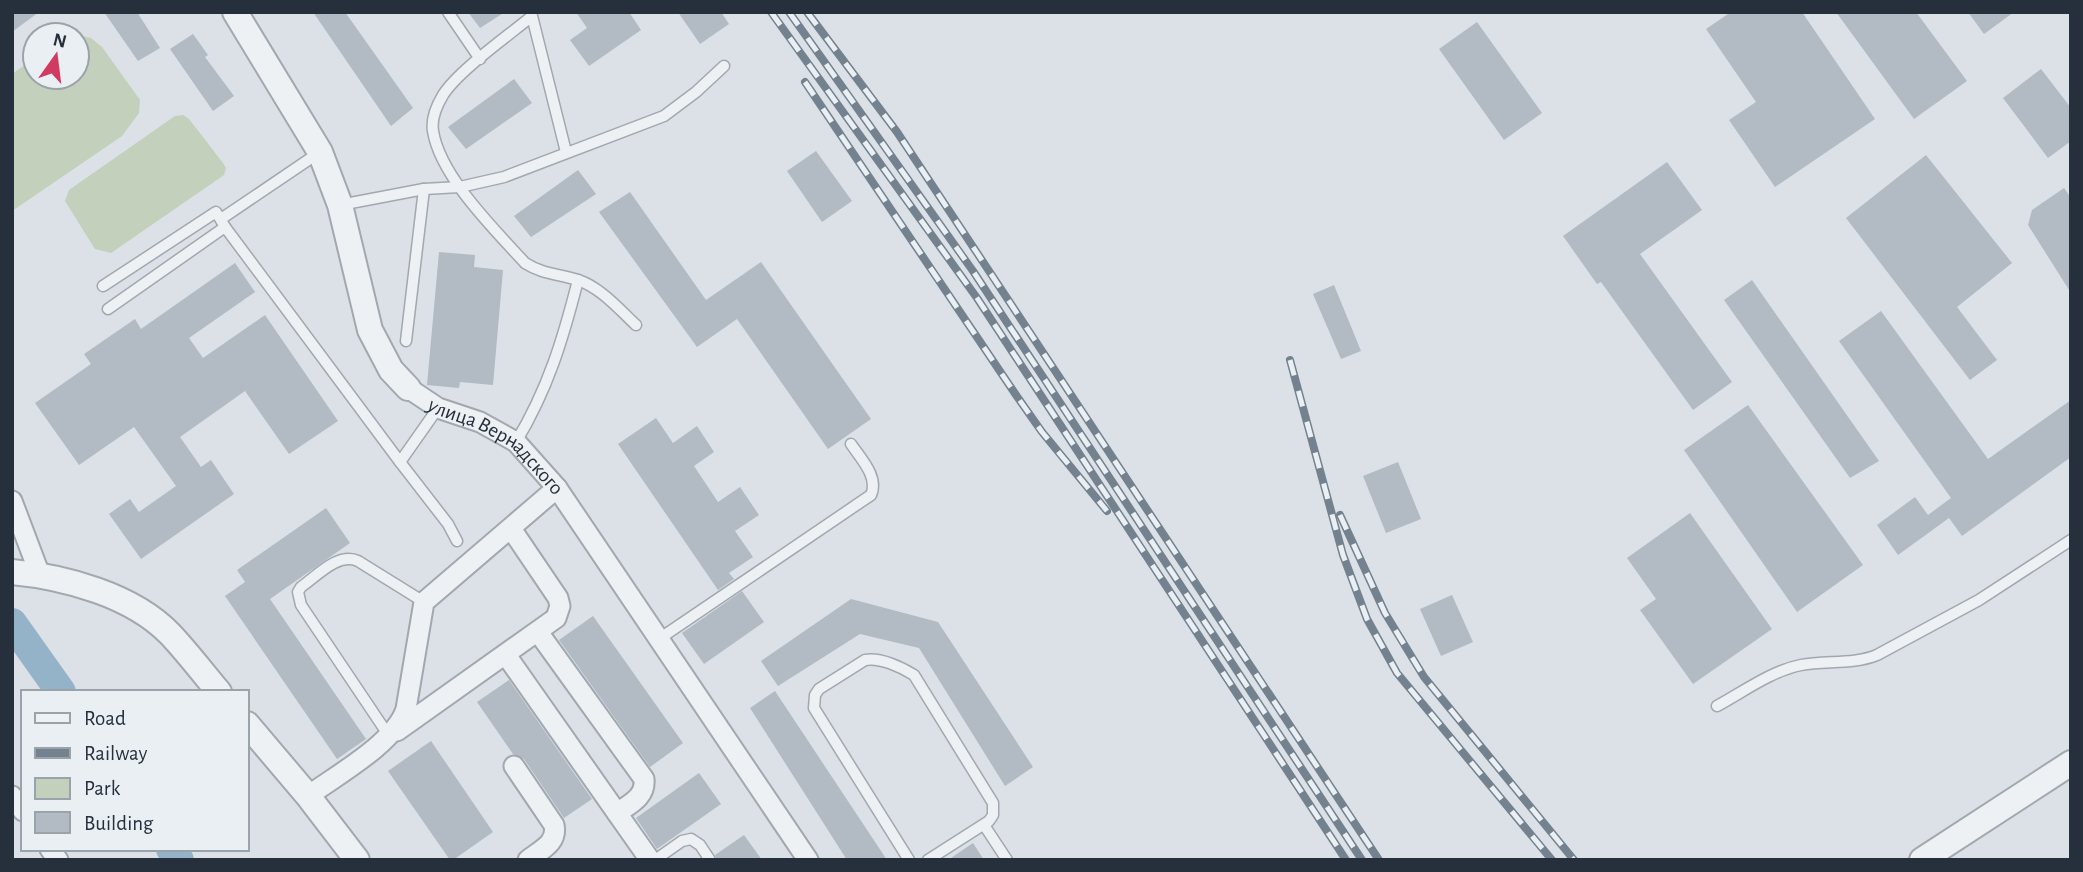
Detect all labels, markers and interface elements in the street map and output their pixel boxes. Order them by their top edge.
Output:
north arrow [21,21,91,91]
text: N [51,30,68,52]
street label: улица Вернадского [423,394,567,499]
legend [21,690,248,851]
text: Road [84,708,126,729]
text: Railway [84,743,147,764]
text: Park [84,778,121,799]
text: Building [84,813,154,834]

